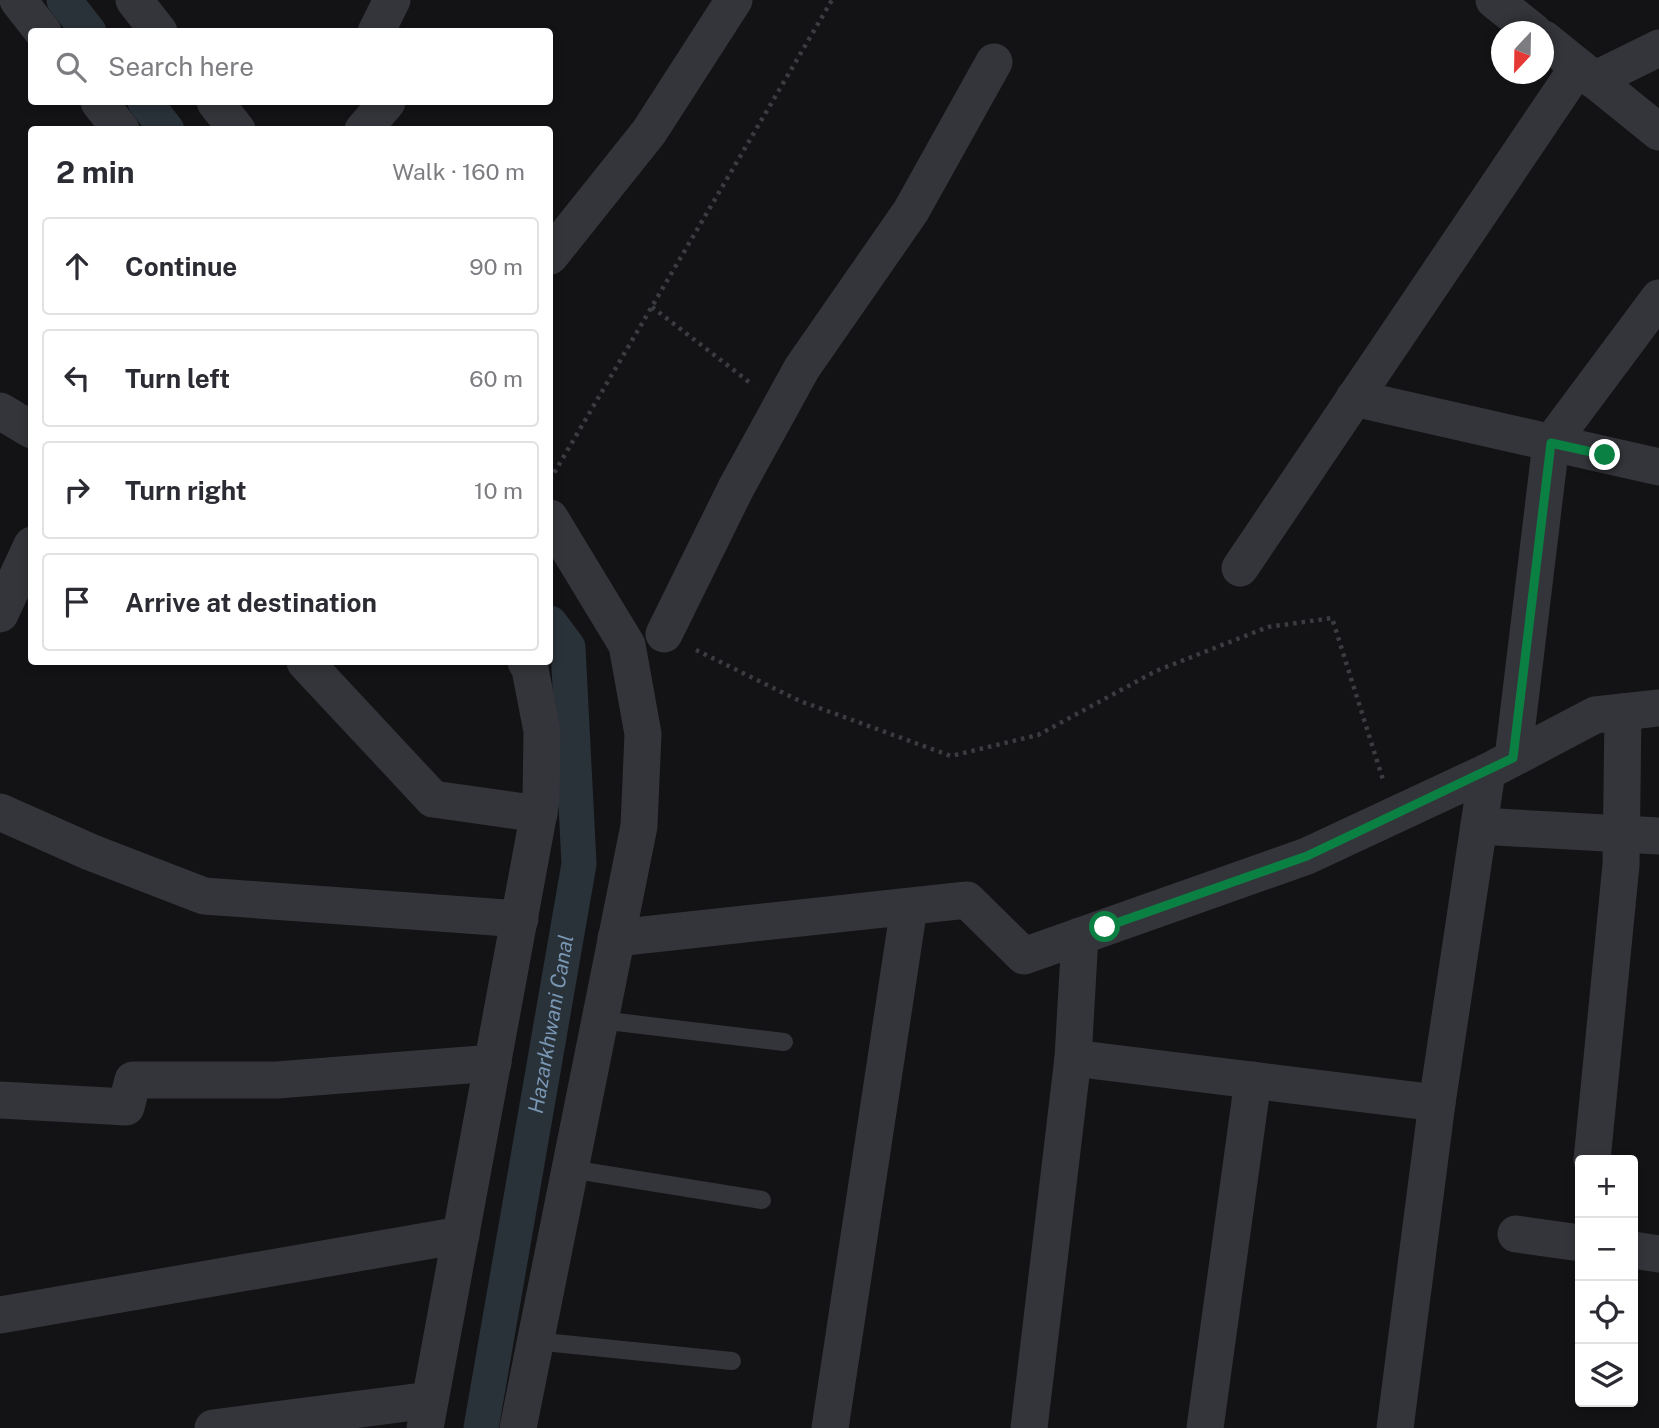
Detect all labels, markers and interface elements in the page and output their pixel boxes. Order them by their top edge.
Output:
north arrow [1491,21,1554,84]
search box [28,28,553,105]
icon: search [52,48,90,86]
text: Search here [108,51,254,82]
text: 2 min [56,154,135,190]
text: Walk · 160 m [392,158,525,185]
icon: ahead [58,247,96,285]
text: Continue [125,251,237,282]
text: 90 m [469,253,523,280]
icon: left [58,359,96,397]
text: Turn left [125,363,230,394]
text: 60 m [469,365,523,392]
route end [1589,439,1620,470]
icon: right [58,471,96,509]
text: Turn right [125,475,247,506]
text: 10 m [474,477,523,504]
icon: arrive [58,583,96,621]
text: Arrive at destination [125,587,377,618]
route start [1089,911,1120,942]
water label: Hazarkhwani Canal [523,933,579,1115]
map controls [1575,1155,1638,1407]
button: + [1575,1155,1638,1218]
button: − [1575,1218,1638,1281]
button: locate [1575,1281,1638,1344]
button: layers [1575,1344,1638,1407]

